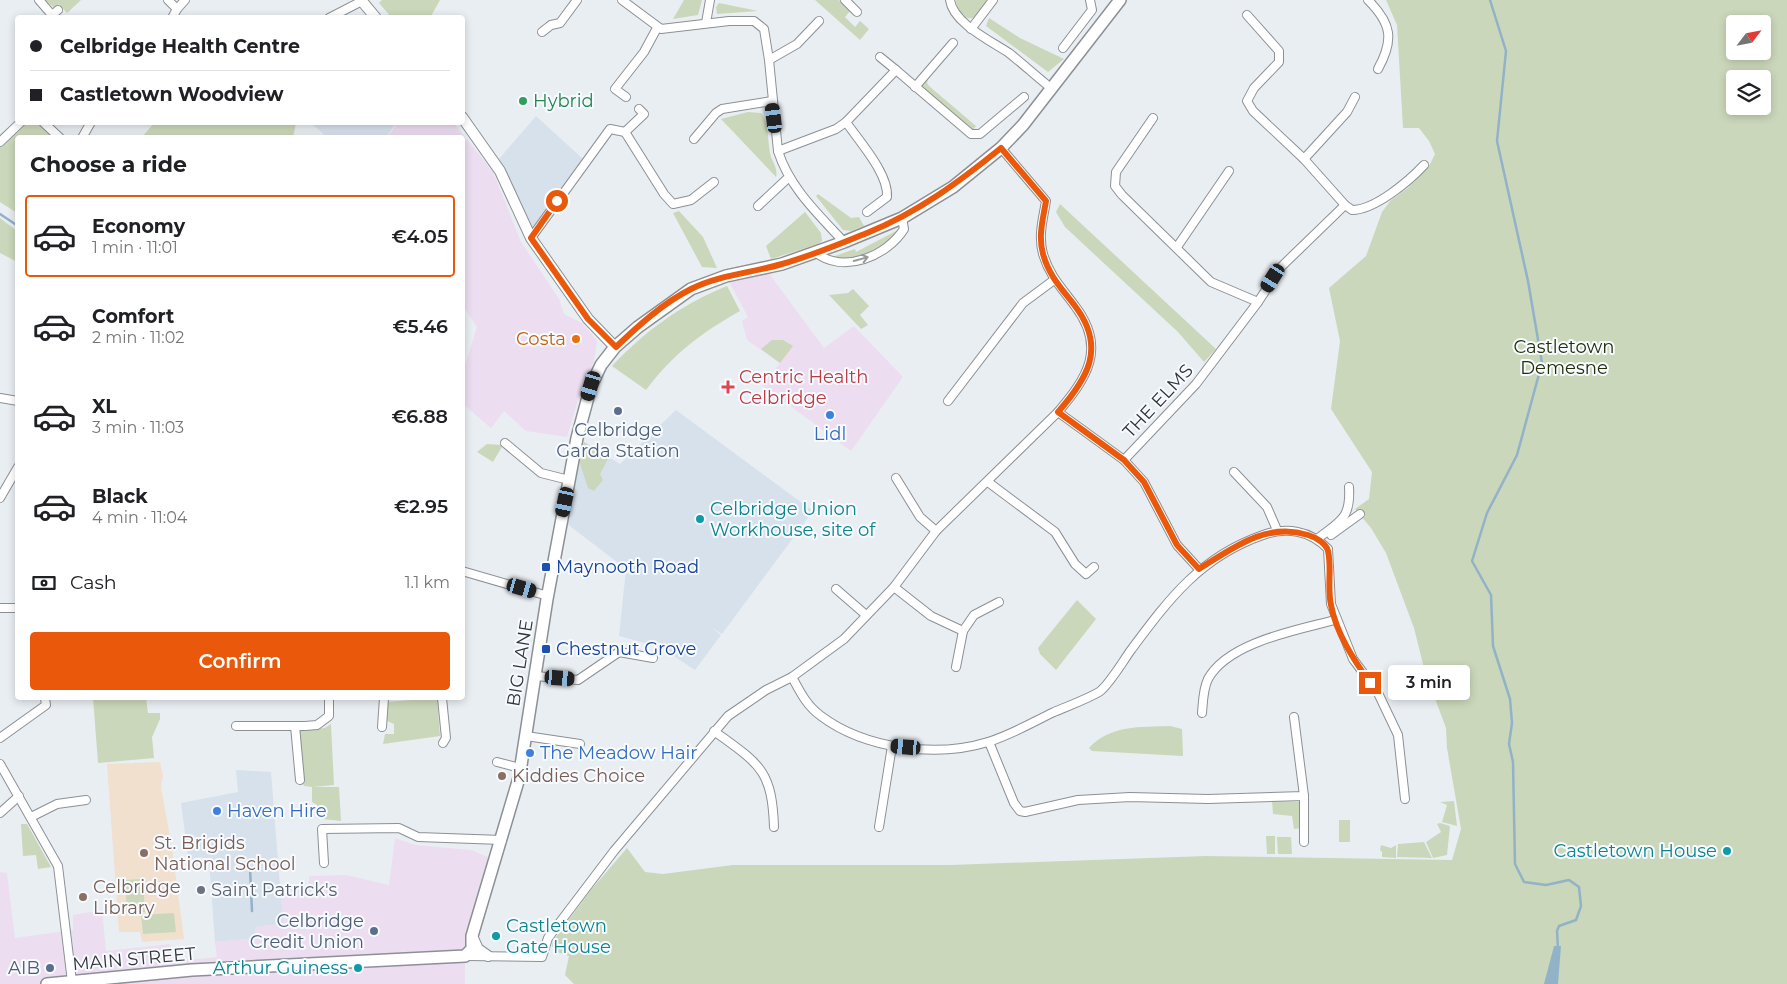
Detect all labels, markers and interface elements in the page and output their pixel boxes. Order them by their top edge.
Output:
north arrow [1726,15,1771,60]
map controls [1726,15,1771,115]
text: Celbridge Health Centre [60,35,300,58]
button: layers [1726,70,1771,115]
text: Castletown Woodview [60,83,284,106]
place label: Hybrid [533,90,594,112]
marker: Hybrid [517,95,529,107]
car [764,102,783,134]
text: Choose a ride [30,151,187,178]
route start [546,190,568,212]
icon: car [32,214,77,259]
text: Economy [92,215,185,238]
text: €4.05 [392,225,448,248]
text: 1 min · 11:01 [92,238,178,257]
one-way arrow [852,254,868,263]
car [1258,261,1287,295]
icon: car [32,304,77,349]
text: Comfort [92,305,174,328]
text: €5.46 [392,315,448,338]
text: 2 min · 11:02 [92,328,184,347]
place label: Costa [516,328,566,350]
marker: Costa [570,333,582,345]
park label: Castletown Demesne [1513,336,1615,379]
street label: THE ELMS [1118,360,1198,442]
place label: Centric Health Celbridge [739,366,869,409]
car [579,369,602,403]
marker: Centric Health Celbridge [721,380,735,394]
icon: car [32,394,77,439]
text: XL [92,395,117,418]
text: €6.88 [391,405,448,428]
marker: Celbridge Garda Station [612,405,624,417]
marker: Lidl [824,409,836,421]
text: 3 min · 11:03 [92,418,184,437]
place label: Celbridge Garda Station [556,419,680,462]
place label: Lidl [814,423,846,445]
icon: car [32,484,77,529]
text: Black [92,485,148,508]
car [554,486,575,518]
text: €2.95 [394,495,448,518]
place label: Celbridge Union Workhouse, site of [710,498,876,541]
text: 4 min · 11:04 [92,508,187,527]
marker: Celbridge Union Workhouse, site of [694,513,706,525]
place label: Maynooth Road [556,556,699,578]
marker: Maynooth Road [540,561,552,573]
icon: cash [30,569,58,597]
text: Cash [70,571,117,594]
text: 1.1 km [405,573,450,592]
car [505,577,538,599]
street label: BIG LANE [502,618,538,708]
button: Confirm [30,632,450,690]
place label: Chestnut Grove [556,638,697,660]
marker: Chestnut Grove [540,643,552,655]
callout: 3 min [1388,666,1470,700]
car [544,669,575,687]
route end [1359,672,1381,694]
text: 3 min [1406,673,1452,692]
car [890,738,921,756]
place label: The Meadow Hair [540,742,698,764]
marker: The Meadow Hair [524,747,536,759]
place label: Kiddies Choice [512,765,645,787]
marker: Kiddies Choice [496,770,508,782]
place label: Haven Hire [227,800,327,822]
marker: Haven Hire [211,805,223,817]
place label: St. Brigids National School [154,832,296,875]
place label: Castletown House [1554,840,1717,862]
marker: Castletown House [1721,845,1733,857]
marker: St. Brigids National School [138,847,150,859]
place label: Celbridge Library [93,876,181,919]
place label: Saint Patrick's [211,879,338,901]
marker: Saint Patrick's [195,884,207,896]
marker: Celbridge Library [77,891,89,903]
place label: Celbridge Credit Union [250,910,364,953]
place label: Castletown Gate House [506,915,611,958]
marker: Celbridge Credit Union [368,925,380,937]
marker: Castletown Gate House [490,930,502,942]
street label: MAIN STREET [72,943,197,975]
place label: AIB [8,957,40,979]
place label: Arthur Guiness [213,957,348,979]
marker: AIB [44,962,56,974]
marker: Arthur Guiness [352,962,364,974]

